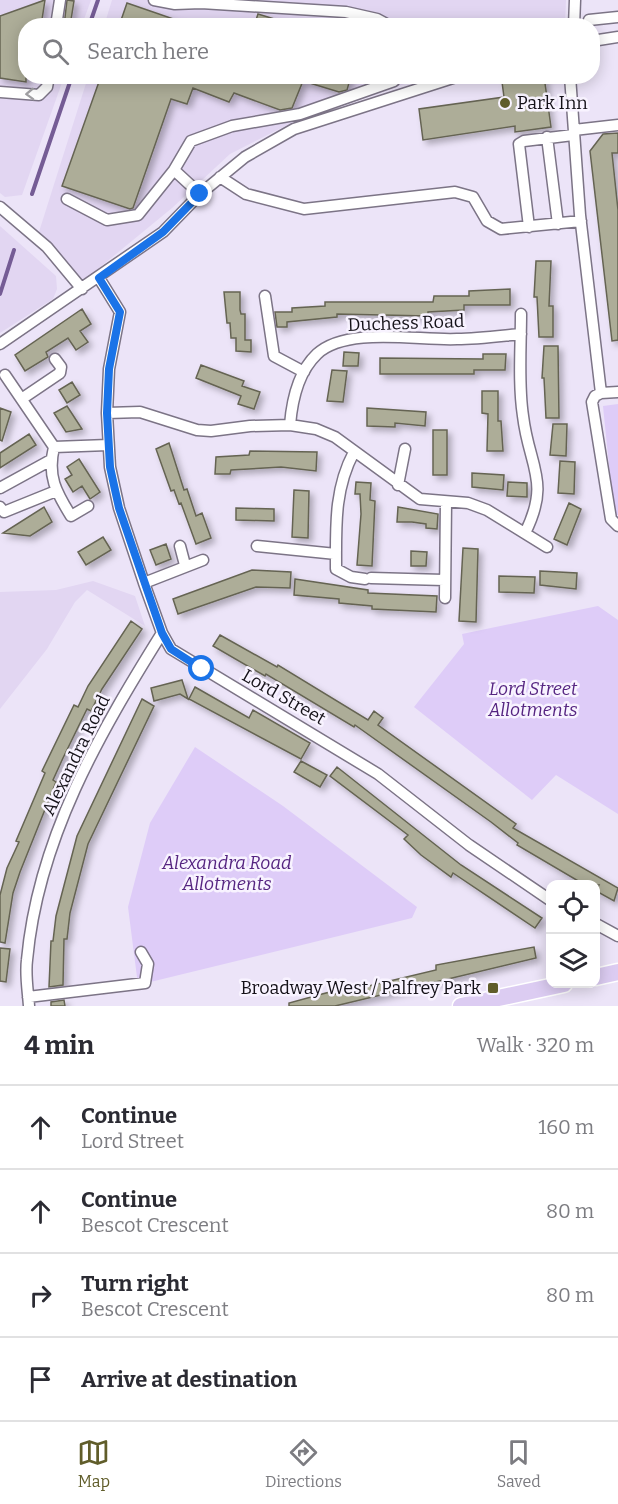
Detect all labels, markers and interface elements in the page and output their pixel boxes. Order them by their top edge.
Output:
search box [18,18,600,84]
icon: search [39,35,72,68]
text: Search here [87,38,209,65]
one-way arrow [26,88,35,101]
place label: Park Inn [517,92,588,114]
marker: Park Inn [498,96,512,110]
route end [186,180,212,206]
street label: Duchess Road [347,310,465,336]
route start [188,655,214,681]
street label: Lord Street [238,664,330,730]
park label: Lord Street Allotments [488,678,578,721]
street label: Alexandra Road [37,691,115,819]
park label: Alexandra Road Allotments [161,852,292,895]
map controls [546,880,600,988]
button: locate [546,880,600,934]
button: layers [546,934,600,988]
place label: Broadway West / Palfrey Park [240,977,482,999]
marker: Broadway West / Palfrey Park [486,981,500,995]
text: 4 min [24,1030,94,1061]
text: Walk · 320 m [477,1033,594,1057]
text: Continue [81,1102,177,1129]
icon: ahead [24,1111,57,1144]
text: 160 m [538,1115,594,1139]
text: Lord Street [81,1129,184,1153]
text: Continue [81,1186,177,1213]
icon: ahead [24,1195,57,1228]
text: 80 m [546,1199,594,1223]
text: Bescot Crescent [81,1213,229,1237]
text: Turn right [81,1270,189,1297]
icon: right [24,1279,57,1312]
text: 80 m [546,1283,594,1307]
text: Bescot Crescent [81,1297,229,1321]
icon: arrive [24,1363,57,1396]
text: Arrive at destination [81,1366,297,1393]
tab: Map [77,1436,110,1491]
tab: Directions [265,1436,342,1491]
tab: Saved [497,1436,541,1491]

